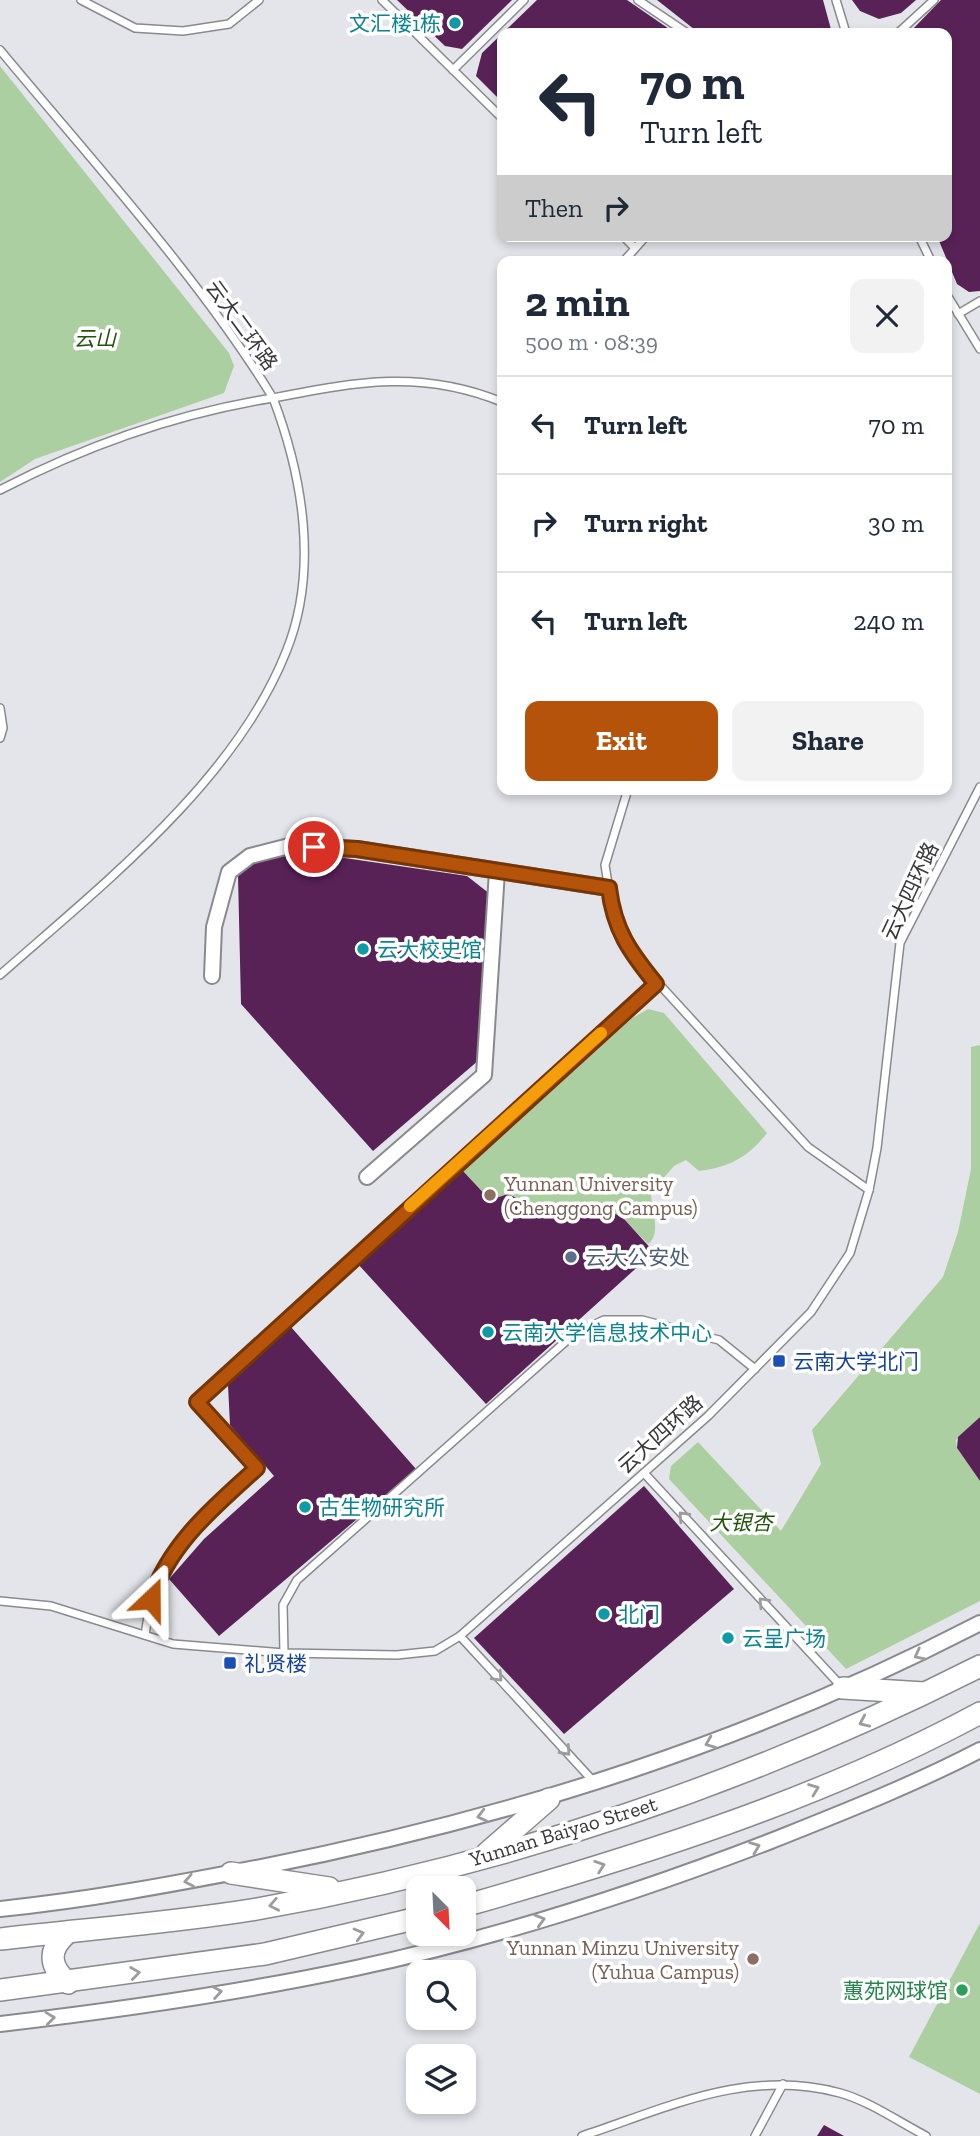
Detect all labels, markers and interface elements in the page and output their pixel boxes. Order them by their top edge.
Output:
place label: 文汇楼1栋 [349,11,441,36]
marker: 文汇楼1栋 [447,15,463,31]
text: 70 m [640,53,745,112]
icon: left [525,56,616,147]
text: Turn left [640,113,762,151]
icon: right [597,189,635,227]
text: Then [525,192,583,224]
street label: 云大二环路 [201,275,283,375]
text: 2 min [525,276,630,327]
button: close [850,279,924,353]
park label: 云山 [74,326,118,351]
text: 500 m · 08:39 [525,328,658,356]
icon: left [525,406,563,444]
text: Turn left [584,409,687,441]
text: 70 m [868,409,924,441]
icon: right [525,504,563,542]
text: Turn right [584,507,707,539]
text: 30 m [868,507,924,539]
icon: left [525,602,563,640]
text: Turn left [584,605,687,637]
text: 240 m [853,605,924,637]
button: Exit [525,701,718,781]
button: Share [732,701,924,781]
pin [284,817,344,877]
icon: arrive [295,828,333,866]
street label: 云大四环路 [876,838,944,944]
place label: 云大校史馆 [377,937,482,962]
marker: 云大校史馆 [355,941,371,957]
place label: Yunnan University (Chenggong Campus) [503,1171,698,1220]
marker: Yunnan University (Chenggong Campus) [482,1187,498,1203]
place label: 云大公安处 [585,1245,690,1270]
marker: 云大公安处 [563,1249,579,1265]
place label: 云南大学信息技术中心 [502,1320,712,1345]
marker: 云南大学信息技术中心 [480,1324,496,1340]
place label: 云南大学北门 [793,1349,919,1374]
marker: 云南大学北门 [771,1353,787,1369]
street label: 云大四环路 [613,1390,707,1478]
place label: 古生物研究所 [319,1495,445,1520]
marker: 古生物研究所 [297,1499,313,1515]
park label: 大银杏 [710,1510,775,1535]
one-way arrow [679,1511,692,1524]
position arrow [114,1562,188,1636]
one-way arrow [759,1597,772,1610]
place label: 北门 [618,1602,660,1627]
marker: 北门 [596,1606,612,1622]
place label: 云呈广场 [742,1626,826,1651]
marker: 云呈广场 [720,1630,736,1646]
one-way arrow [914,1646,926,1660]
place label: 礼贤楼 [244,1651,307,1676]
marker: 礼贤楼 [222,1655,238,1671]
one-way arrow [490,1669,502,1682]
one-way arrow [859,1713,871,1727]
one-way arrow [704,1734,716,1748]
one-way arrow [558,1743,570,1756]
one-way arrow [807,1783,819,1797]
street label: Yunnan Baiyao Street [465,1791,660,1872]
one-way arrow [477,1808,489,1822]
one-way arrow [749,1841,761,1855]
one-way arrow [593,1860,605,1874]
one-way arrow [183,1873,195,1888]
north arrow [406,1876,476,1946]
map controls [406,1876,476,2114]
one-way arrow [268,1897,280,1912]
one-way arrow [534,1913,546,1928]
one-way arrow [353,1928,365,1942]
place label: Yunnan Minzu University (Yuhua Campus) [506,1935,739,1984]
marker: Yunnan Minzu University (Yuhua Campus) [745,1951,761,1967]
button: search [406,1960,476,2030]
one-way arrow [129,1966,141,1981]
place label: 蕙苑网球馆 [843,1978,948,2003]
marker: 蕙苑网球馆 [954,1982,970,1998]
one-way arrow [211,1985,223,2000]
one-way arrow [45,2010,56,2025]
button: layers [406,2044,476,2114]

